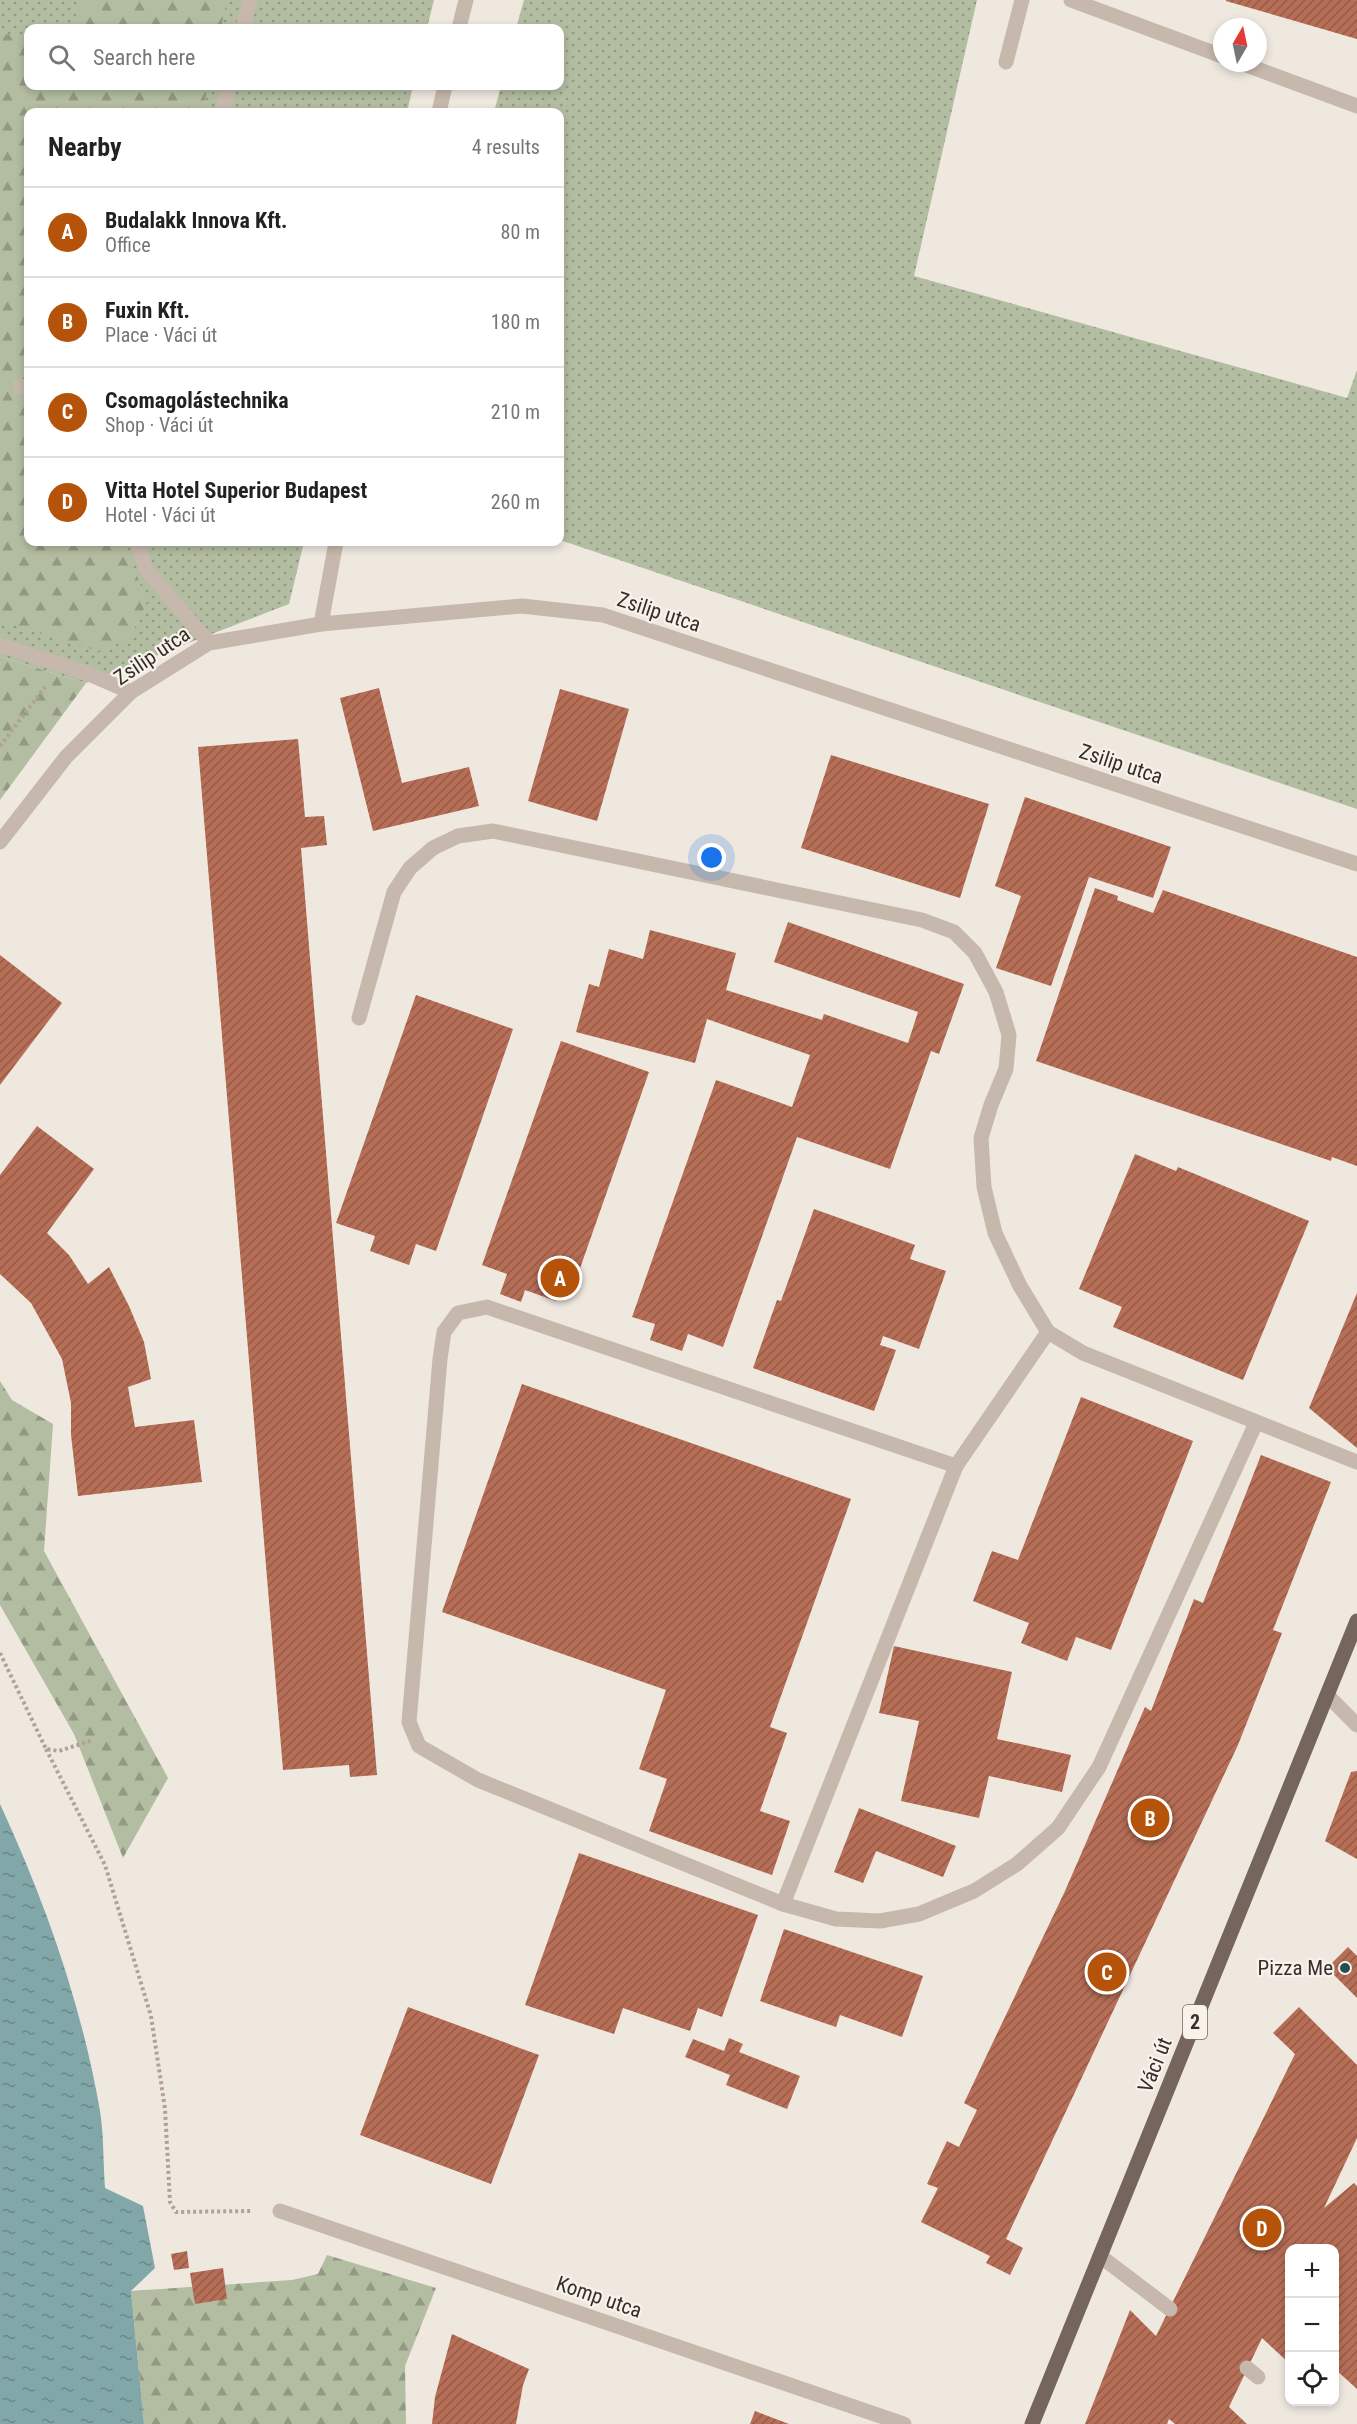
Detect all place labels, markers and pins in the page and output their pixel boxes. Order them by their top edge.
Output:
pin: A [540,1256,580,1300]
pin: B [1130,1796,1170,1840]
pin: C [1088,1950,1126,1994]
place label: Pizza Me [1258,1956,1333,1980]
marker: Pizza Me [1338,1961,1352,1975]
pin: D [1242,2206,1282,2250]

